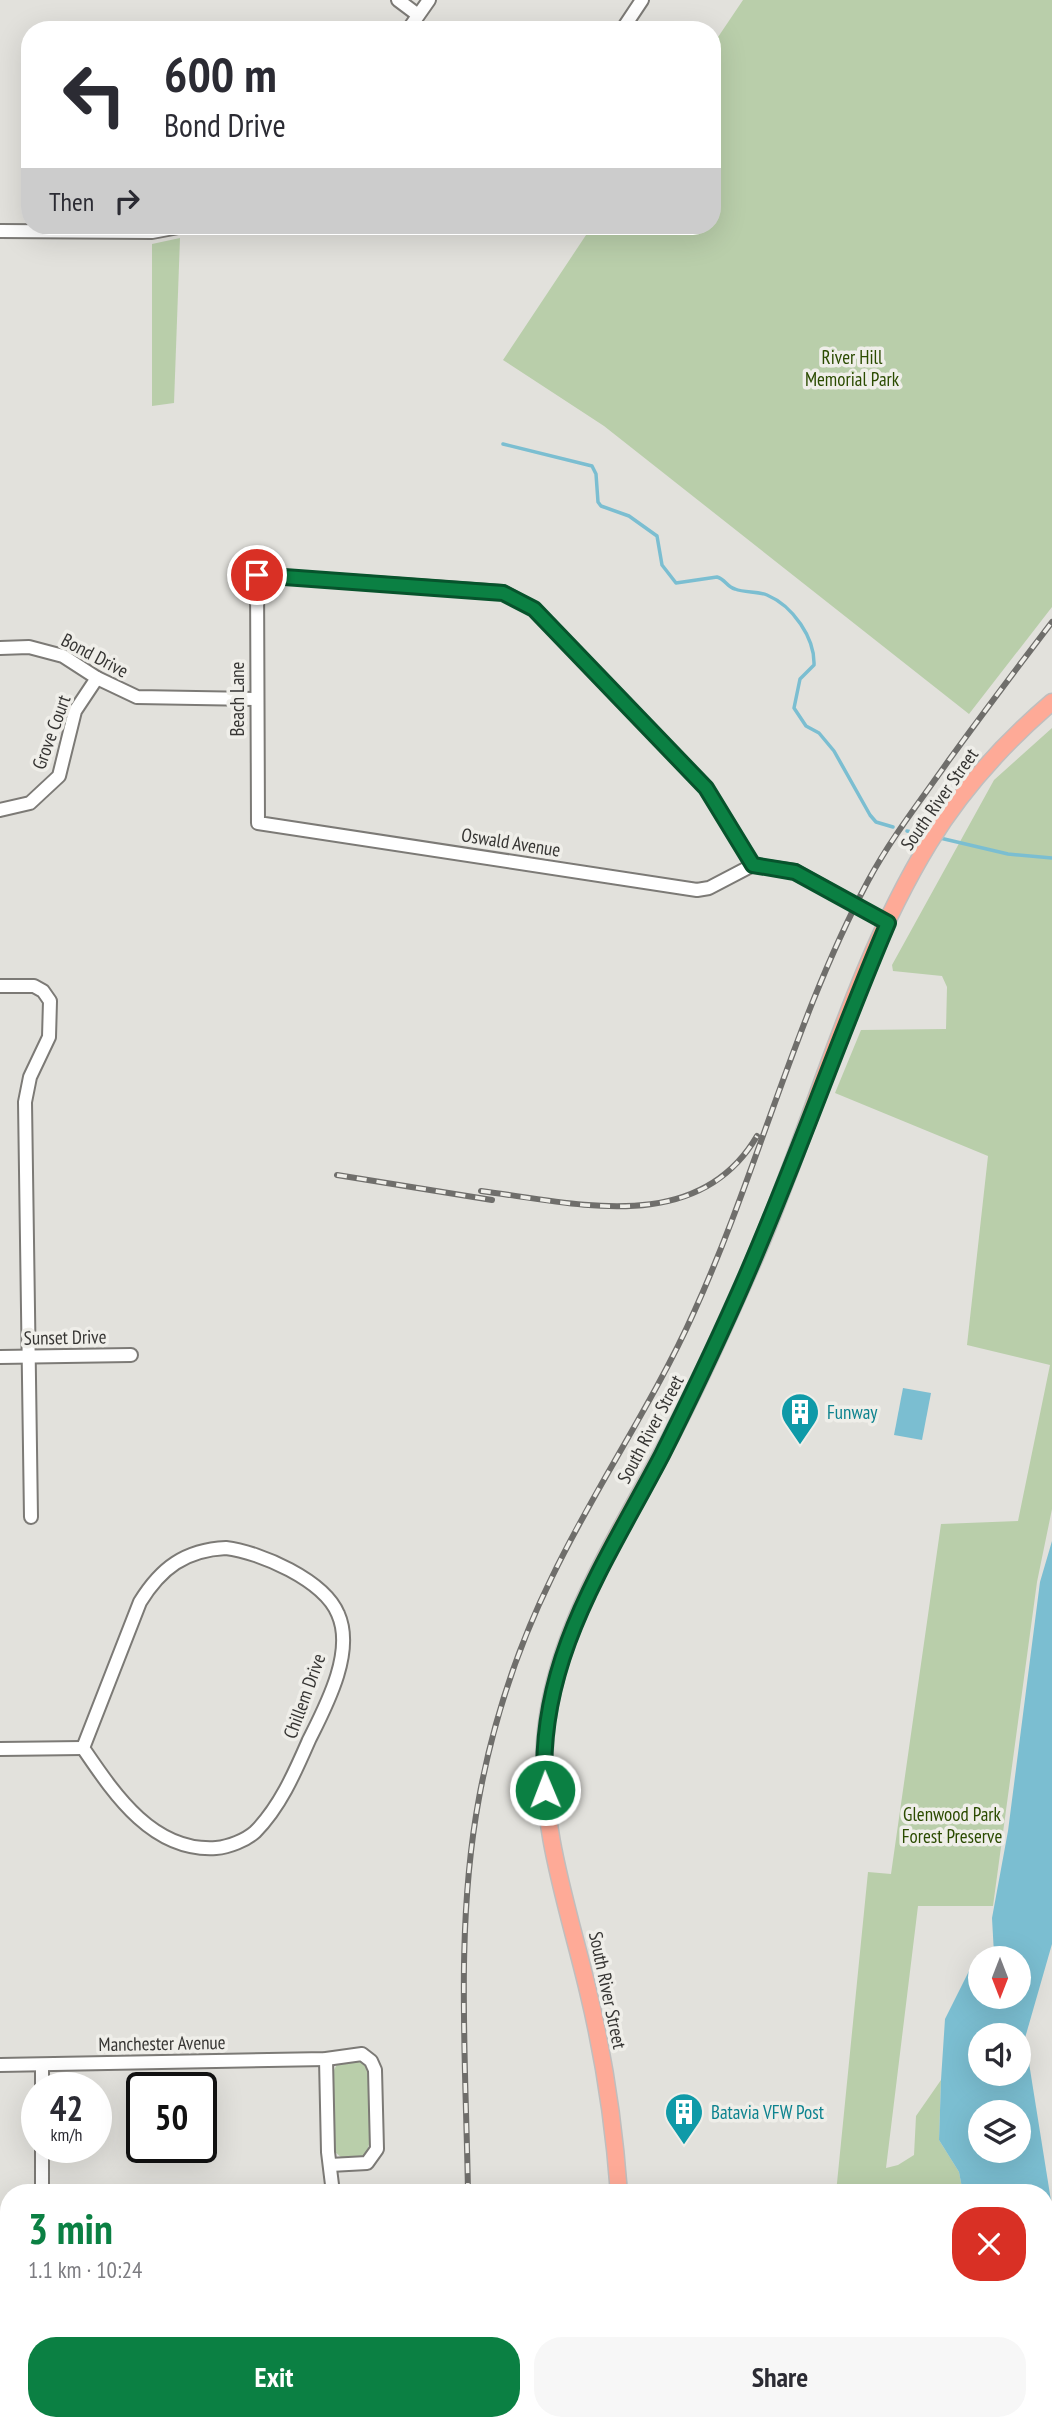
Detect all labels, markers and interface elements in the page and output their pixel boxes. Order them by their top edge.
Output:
text: 600 m [164,42,277,106]
icon: left [49,49,140,140]
text: Bond Drive [164,104,286,146]
icon: right [108,182,146,220]
text: Then [49,185,94,218]
park label: River Hill Memorial Park [805,345,900,391]
pin [227,545,287,605]
icon: arrive [238,556,276,594]
street label: Bond Drive [57,627,133,683]
street label: Beach Lane [225,661,249,736]
street label: Grove Court [26,691,76,772]
street label: South River Street [895,743,983,855]
street label: Oswald Avenue [460,822,562,862]
street label: Sunset Drive [23,1324,107,1350]
street label: South River Street [611,1370,689,1487]
building icon: Funway [779,1391,821,1446]
place label: Funway [827,1400,878,1424]
street label: Chillem Drive [278,1650,331,1742]
position arrow [508,1753,582,1827]
park label: Glenwood Park Forest Preserve [902,1802,1002,1848]
street label: South River Street [584,1929,632,2052]
north arrow [968,1946,1031,2009]
map controls [968,1946,1031,2163]
button: sound [968,2023,1031,2086]
street label: Manchester Avenue [98,2030,226,2056]
speed limit sign: 50 [126,2072,217,2163]
text: 42 [50,2085,83,2131]
building icon: Batavia VFW Post [663,2091,705,2146]
place label: Batavia VFW Post [711,2100,825,2124]
button: layers [968,2100,1031,2163]
text: km/h [51,2123,82,2146]
text: 3 min [28,2201,113,2256]
button: close [952,2207,1026,2281]
text: 1.1 km · 10:24 [28,2255,142,2284]
button: Exit [28,2337,520,2417]
button: Share [534,2337,1026,2417]

